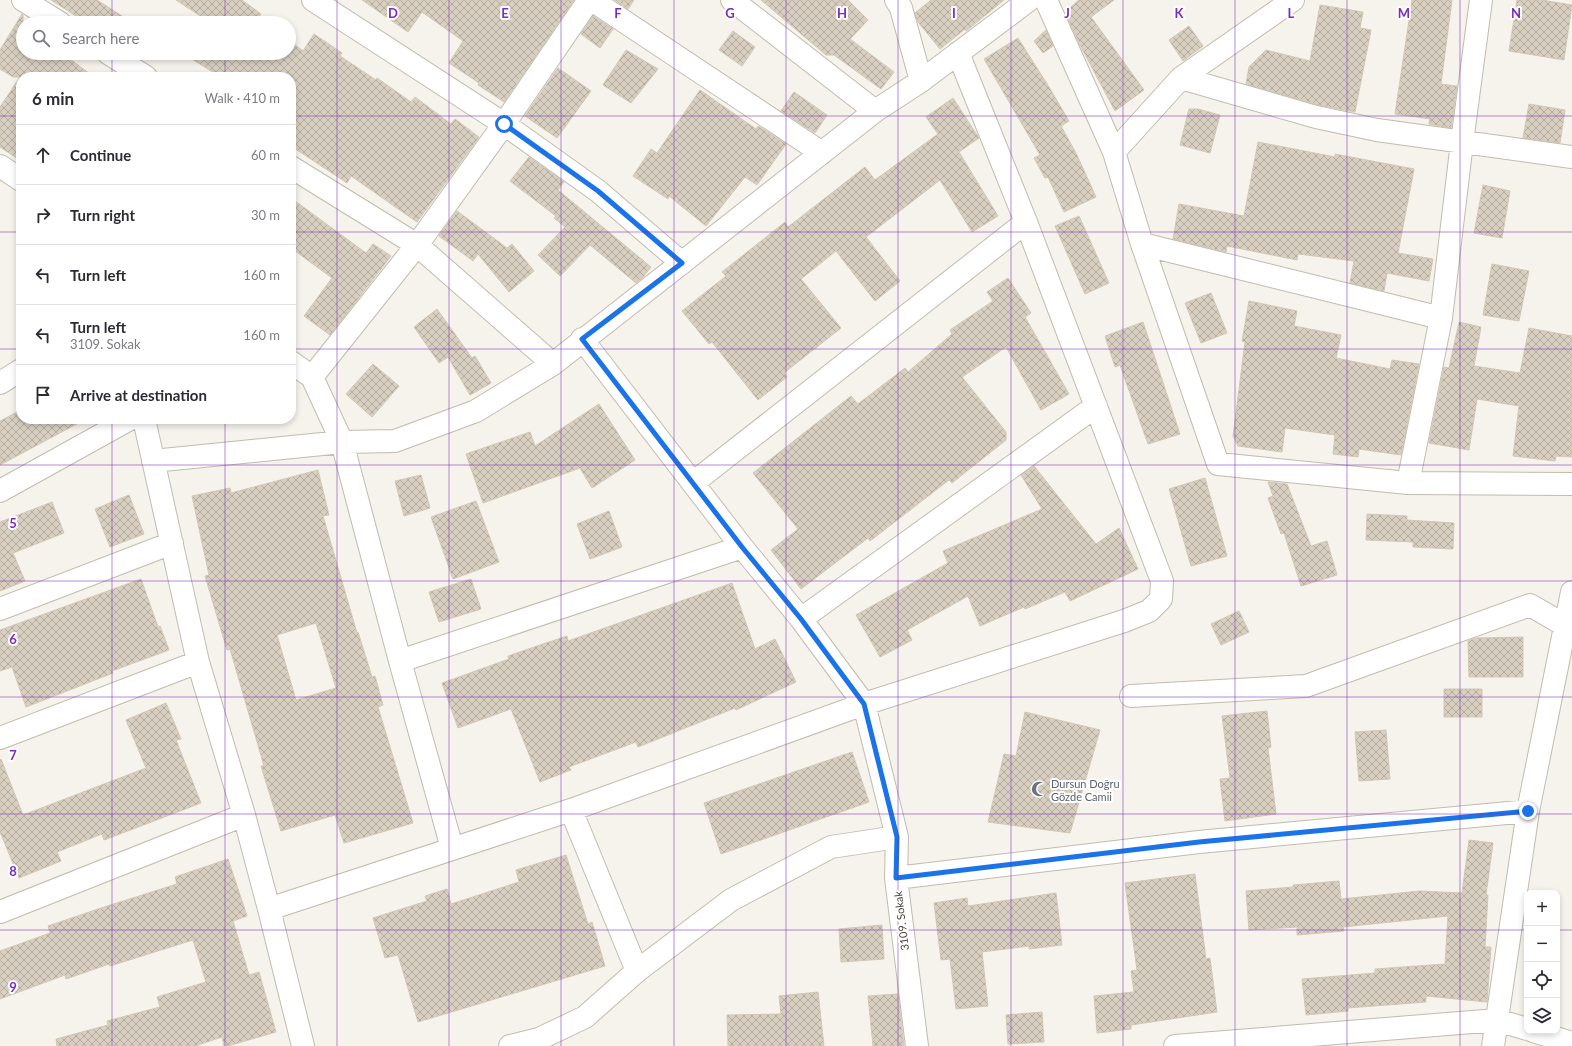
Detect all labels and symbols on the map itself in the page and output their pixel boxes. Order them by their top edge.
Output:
text: D [388,5,398,21]
text: E [501,5,509,21]
text: F [614,5,622,21]
text: G [725,5,735,21]
text: H [837,5,847,21]
text: I [952,5,956,21]
text: J [1064,5,1070,21]
text: K [1175,5,1185,21]
text: L [1288,5,1295,21]
text: M [1398,5,1410,21]
text: N [1511,5,1521,21]
route start [495,115,513,133]
text: 5 [9,515,17,531]
text: 6 [9,631,17,647]
text: 7 [9,747,17,763]
place label: Dursun Doğru Gözde Camii [1051,777,1120,803]
mosque icon: Dursun Doğru Gözde Camii [1030,780,1048,798]
route end [1519,802,1537,820]
text: 8 [9,863,17,879]
street label: 3109. Sokak [891,890,911,951]
text: 9 [9,979,17,995]

